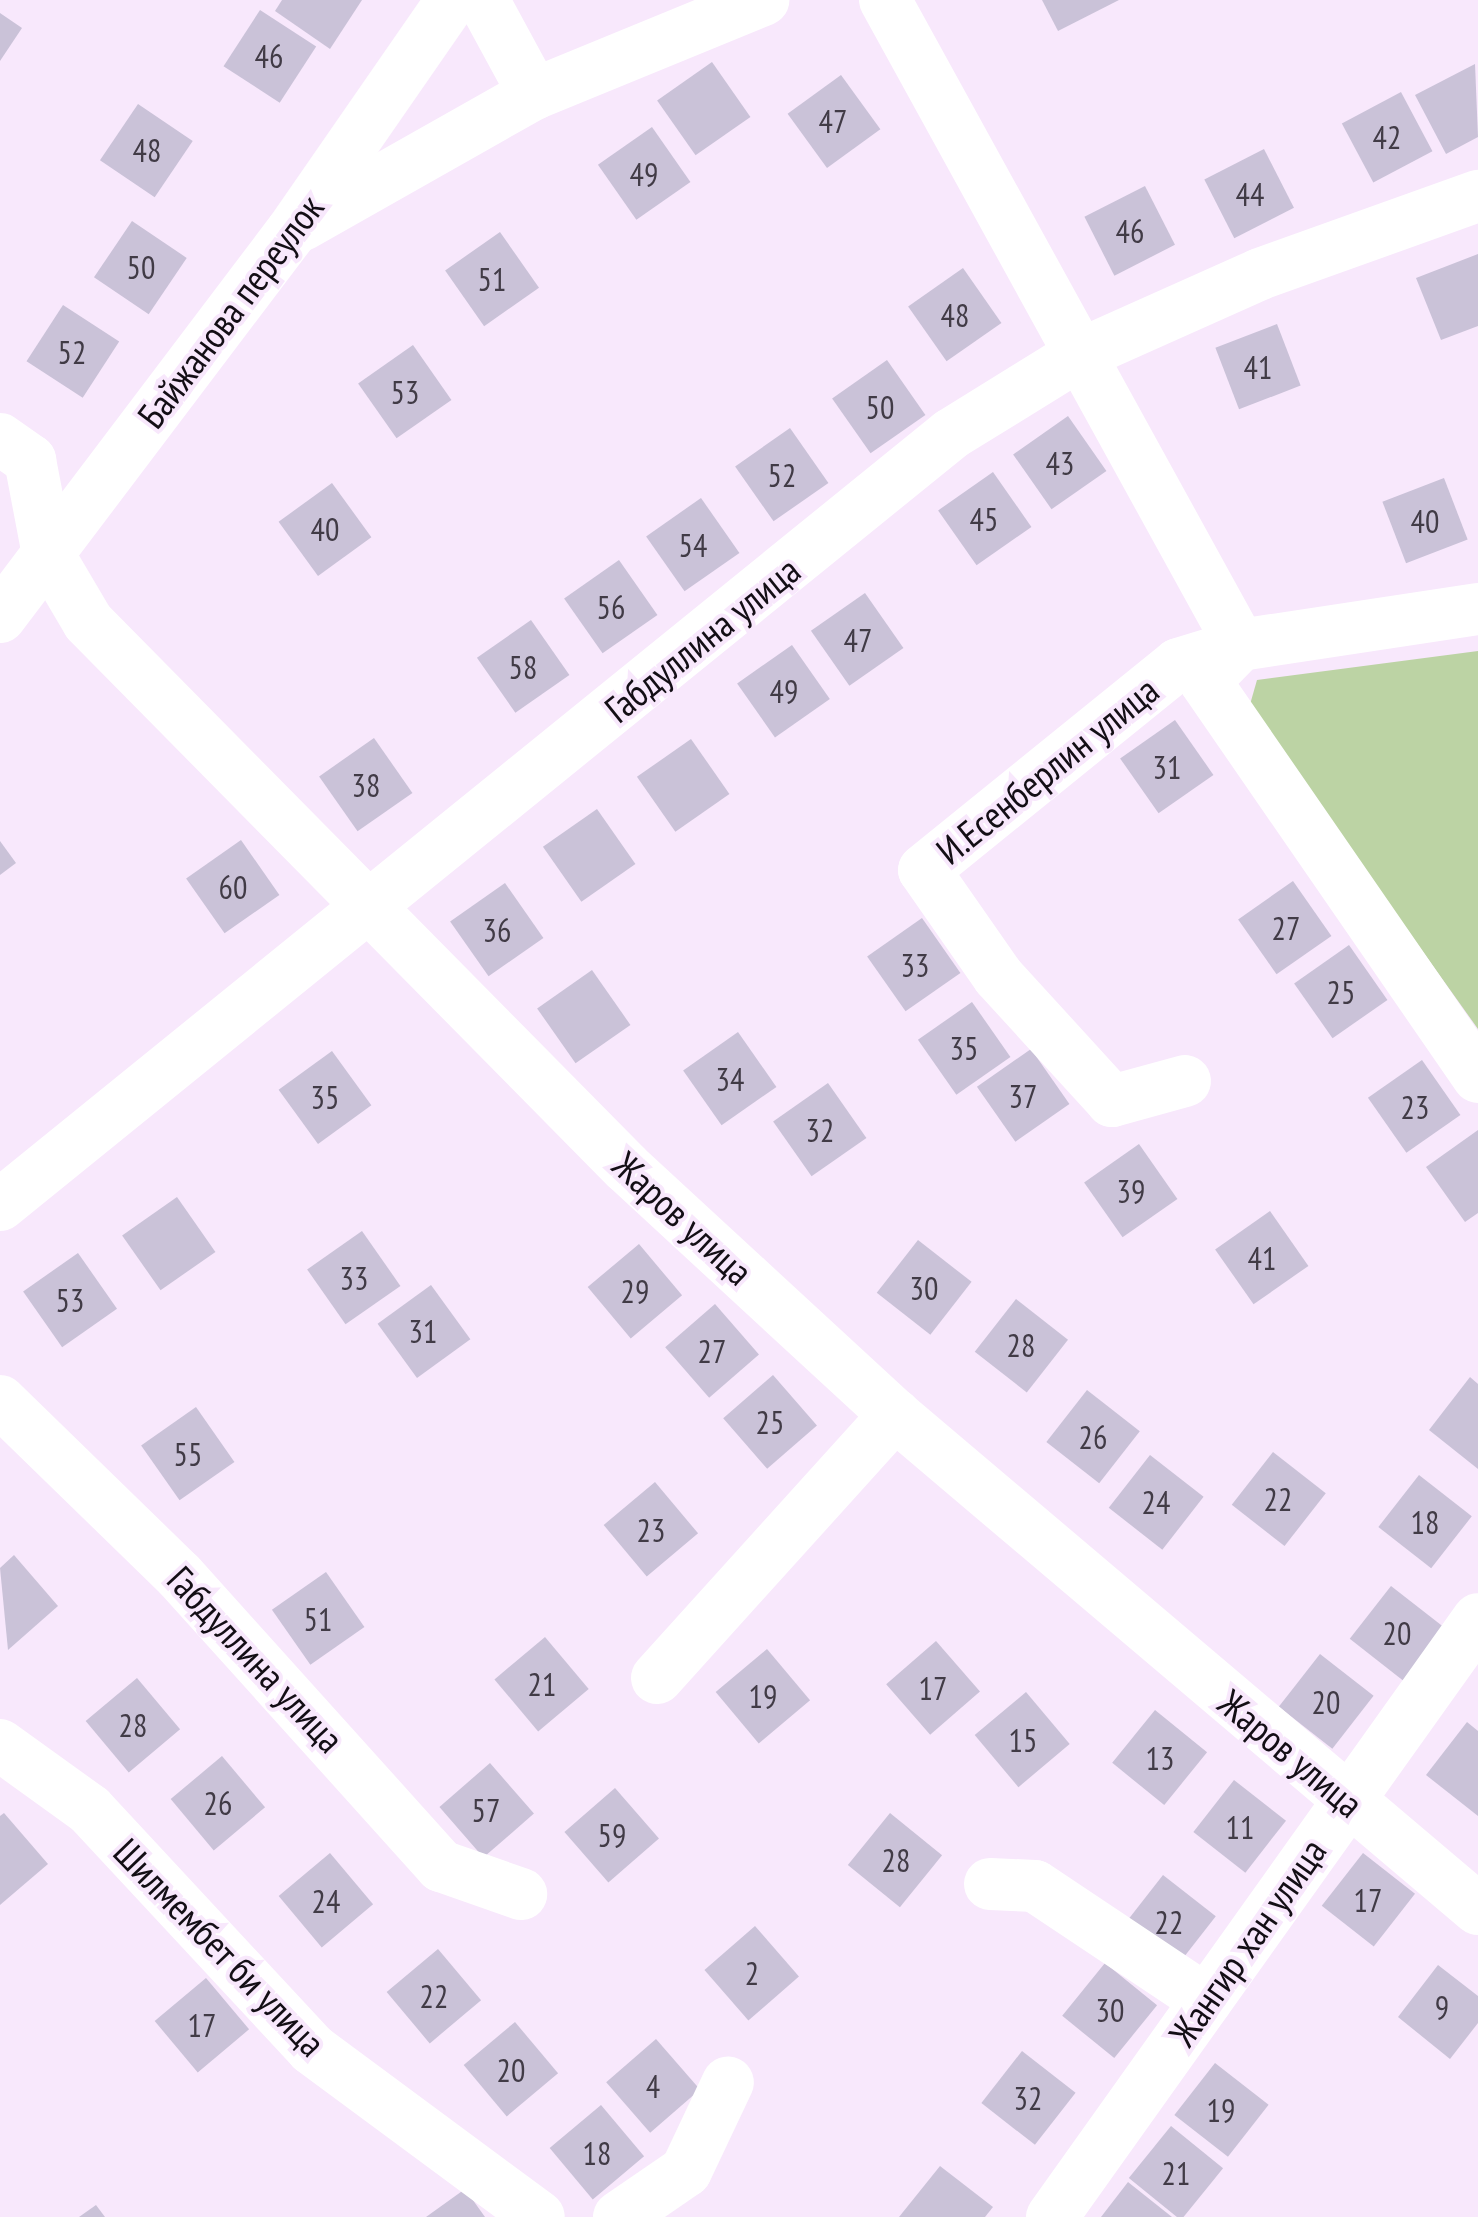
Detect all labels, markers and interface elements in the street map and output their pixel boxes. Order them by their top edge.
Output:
house number: 46 [255,37,283,75]
house number: 47 [819,102,847,140]
house number: 42 [1373,118,1401,156]
house number: 48 [133,131,161,169]
house number: 49 [630,155,658,193]
house number: 44 [1236,175,1264,213]
street label: Байжанова переулок [128,185,332,437]
house number: 46 [1116,212,1144,250]
house number: 50 [127,248,155,286]
house number: 51 [478,260,506,298]
house number: 48 [941,296,969,334]
house number: 52 [58,333,86,371]
house number: 41 [1244,348,1272,386]
house number: 53 [391,373,419,411]
house number: 50 [866,388,894,426]
house number: 43 [1046,444,1074,482]
house number: 52 [768,456,796,494]
house number: 45 [970,500,998,538]
house number: 40 [1411,502,1439,540]
house number: 40 [311,510,339,548]
house number: 54 [679,526,707,564]
street label: Габдуллина улица [595,547,809,731]
house number: 56 [597,588,625,626]
house number: 47 [844,621,872,659]
house number: 58 [509,648,537,686]
street label: И.Есенберлин улица [927,667,1167,873]
house number: 49 [770,672,798,710]
house number: 31 [1153,748,1181,786]
house number: 38 [352,766,380,804]
house number: 60 [219,868,247,906]
house number: 27 [1272,909,1300,947]
house number: 36 [483,911,511,949]
house number: 33 [901,946,929,984]
house number: 25 [1327,973,1355,1011]
house number: 35 [950,1029,978,1067]
house number: 34 [716,1060,744,1098]
house number: 37 [1009,1077,1037,1115]
house number: 35 [311,1078,339,1116]
house number: 23 [1401,1088,1429,1126]
house number: 32 [806,1111,834,1149]
street label: Жаров улица [604,1142,762,1294]
house number: 39 [1117,1172,1145,1210]
house number: 41 [1248,1239,1276,1277]
house number: 33 [340,1259,368,1297]
house number: 30 [910,1269,938,1307]
house number: 29 [621,1272,649,1310]
house number: 53 [56,1281,84,1319]
house number: 31 [409,1312,437,1350]
house number: 28 [1007,1326,1035,1364]
house number: 27 [698,1332,726,1370]
house number: 25 [756,1403,784,1441]
house number: 26 [1079,1418,1107,1456]
house number: 55 [174,1435,202,1473]
house number: 22 [1264,1480,1292,1518]
house number: 24 [1142,1483,1170,1521]
house number: 18 [1411,1503,1439,1541]
house number: 23 [637,1511,665,1549]
street label: Габдуллина улица [158,1557,354,1761]
house number: 51 [304,1600,332,1638]
house number: 20 [1383,1614,1411,1652]
house number: 21 [528,1665,556,1703]
house number: 17 [919,1669,947,1707]
house number: 19 [749,1677,777,1715]
street label: Жаров улица [1210,1680,1372,1826]
house number: 20 [1312,1683,1340,1721]
house number: 28 [119,1706,147,1744]
house number: 15 [1009,1721,1037,1759]
house number: 13 [1146,1739,1174,1777]
house number: 26 [204,1784,232,1822]
house number: 57 [472,1791,500,1829]
house number: 11 [1226,1808,1254,1846]
house number: 59 [598,1816,626,1854]
street label: Шилмембет би улица [104,1828,336,2066]
street label: Жангир хан улица [1159,1830,1335,2054]
house number: 28 [882,1841,910,1879]
house number: 17 [1354,1881,1382,1919]
house number: 24 [312,1882,340,1920]
house number: 22 [1155,1903,1183,1941]
house number: 2 [745,1954,759,1992]
house number: 22 [420,1977,448,2015]
house number: 9 [1435,1988,1449,2026]
house number: 30 [1096,1991,1124,2029]
house number: 17 [188,2006,216,2044]
house number: 20 [497,2051,525,2089]
house number: 4 [646,2067,660,2105]
house number: 32 [1014,2079,1042,2117]
house number: 19 [1207,2091,1235,2129]
house number: 18 [583,2134,611,2172]
house number: 21 [1162,2154,1190,2192]

